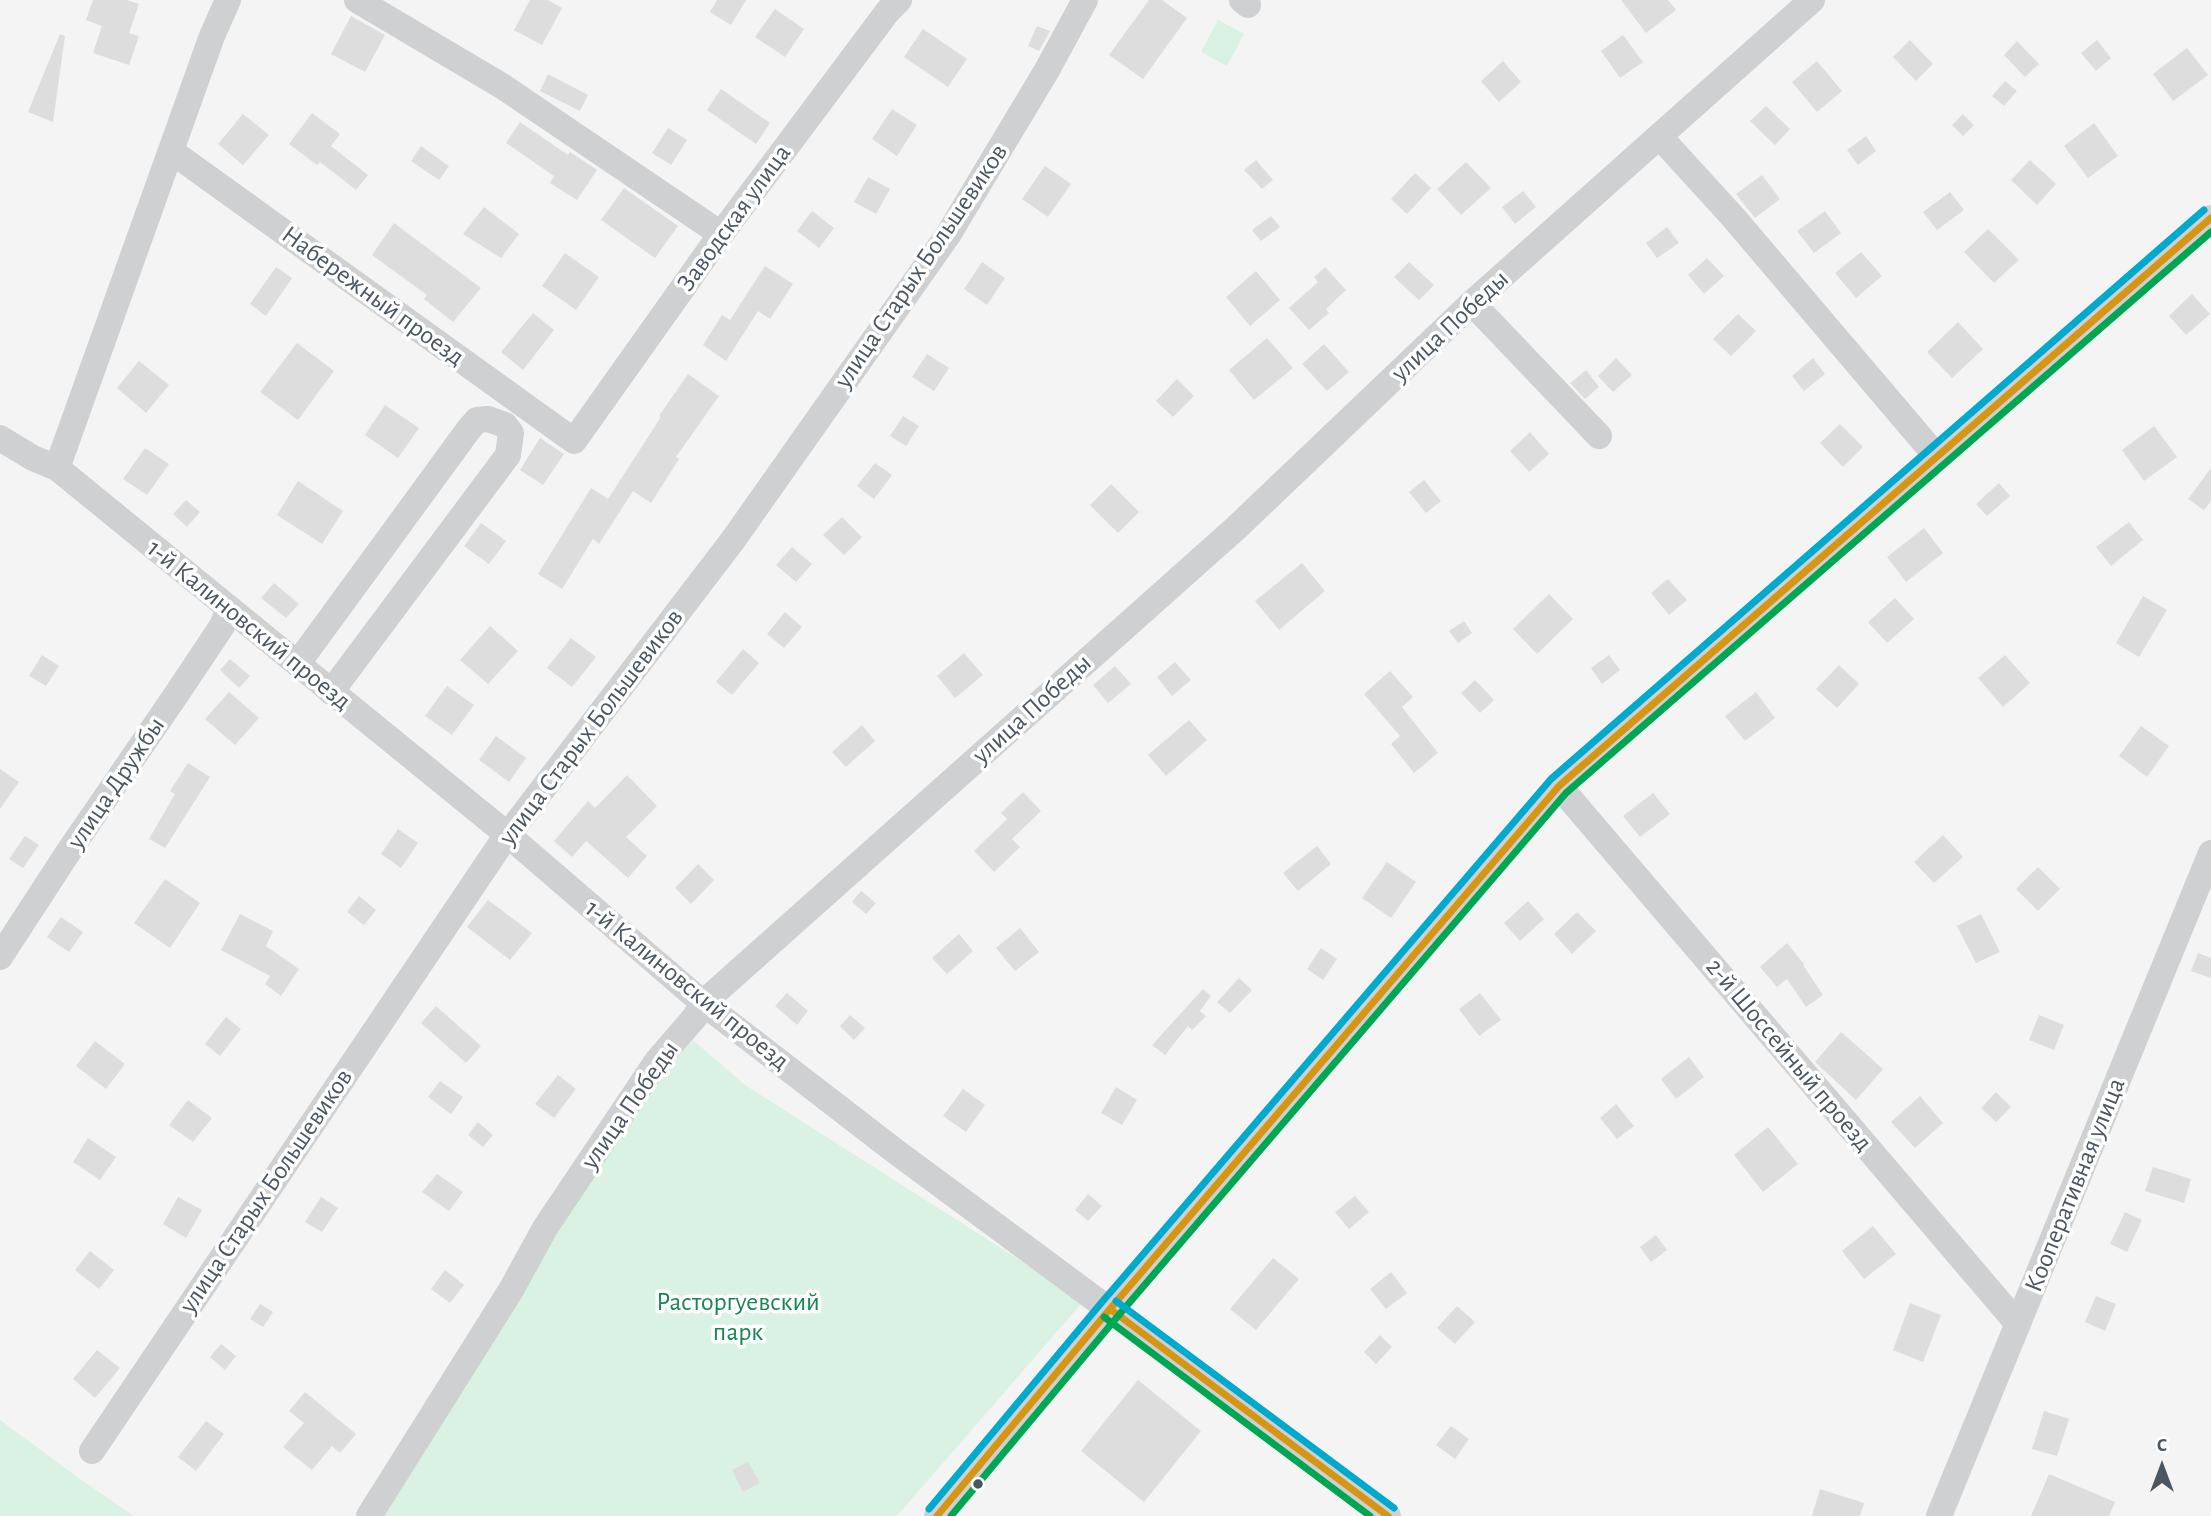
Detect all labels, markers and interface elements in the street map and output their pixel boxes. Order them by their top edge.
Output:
street label: Заводская улица [670,138,798,298]
street label: улица Старых Большевиков [828,138,1014,394]
street label: Набережный проезд [275,219,471,373]
street label: улица Победы [1385,264,1515,388]
street label: 1-й Калиновский проезд [140,533,358,717]
street label: улица Старых Большевиков [492,603,690,851]
street label: улица Победы [966,647,1098,771]
street label: улица Дружбы [60,711,172,855]
street label: 1-й Калиновский проезд [578,893,796,1077]
street label: 2-й Шоссейный проезд [1699,952,1879,1158]
street label: улица Победы [574,1035,686,1175]
street label: улица Старых Большевиков [173,1063,359,1319]
street label: Кооперативная улица [2018,1073,2132,1297]
park label: Расторгуевский парк [656,1286,820,1348]
north arrow [2127,1432,2197,1502]
text: С [2157,1436,2167,1455]
unlabelled marker [971,1477,985,1491]

